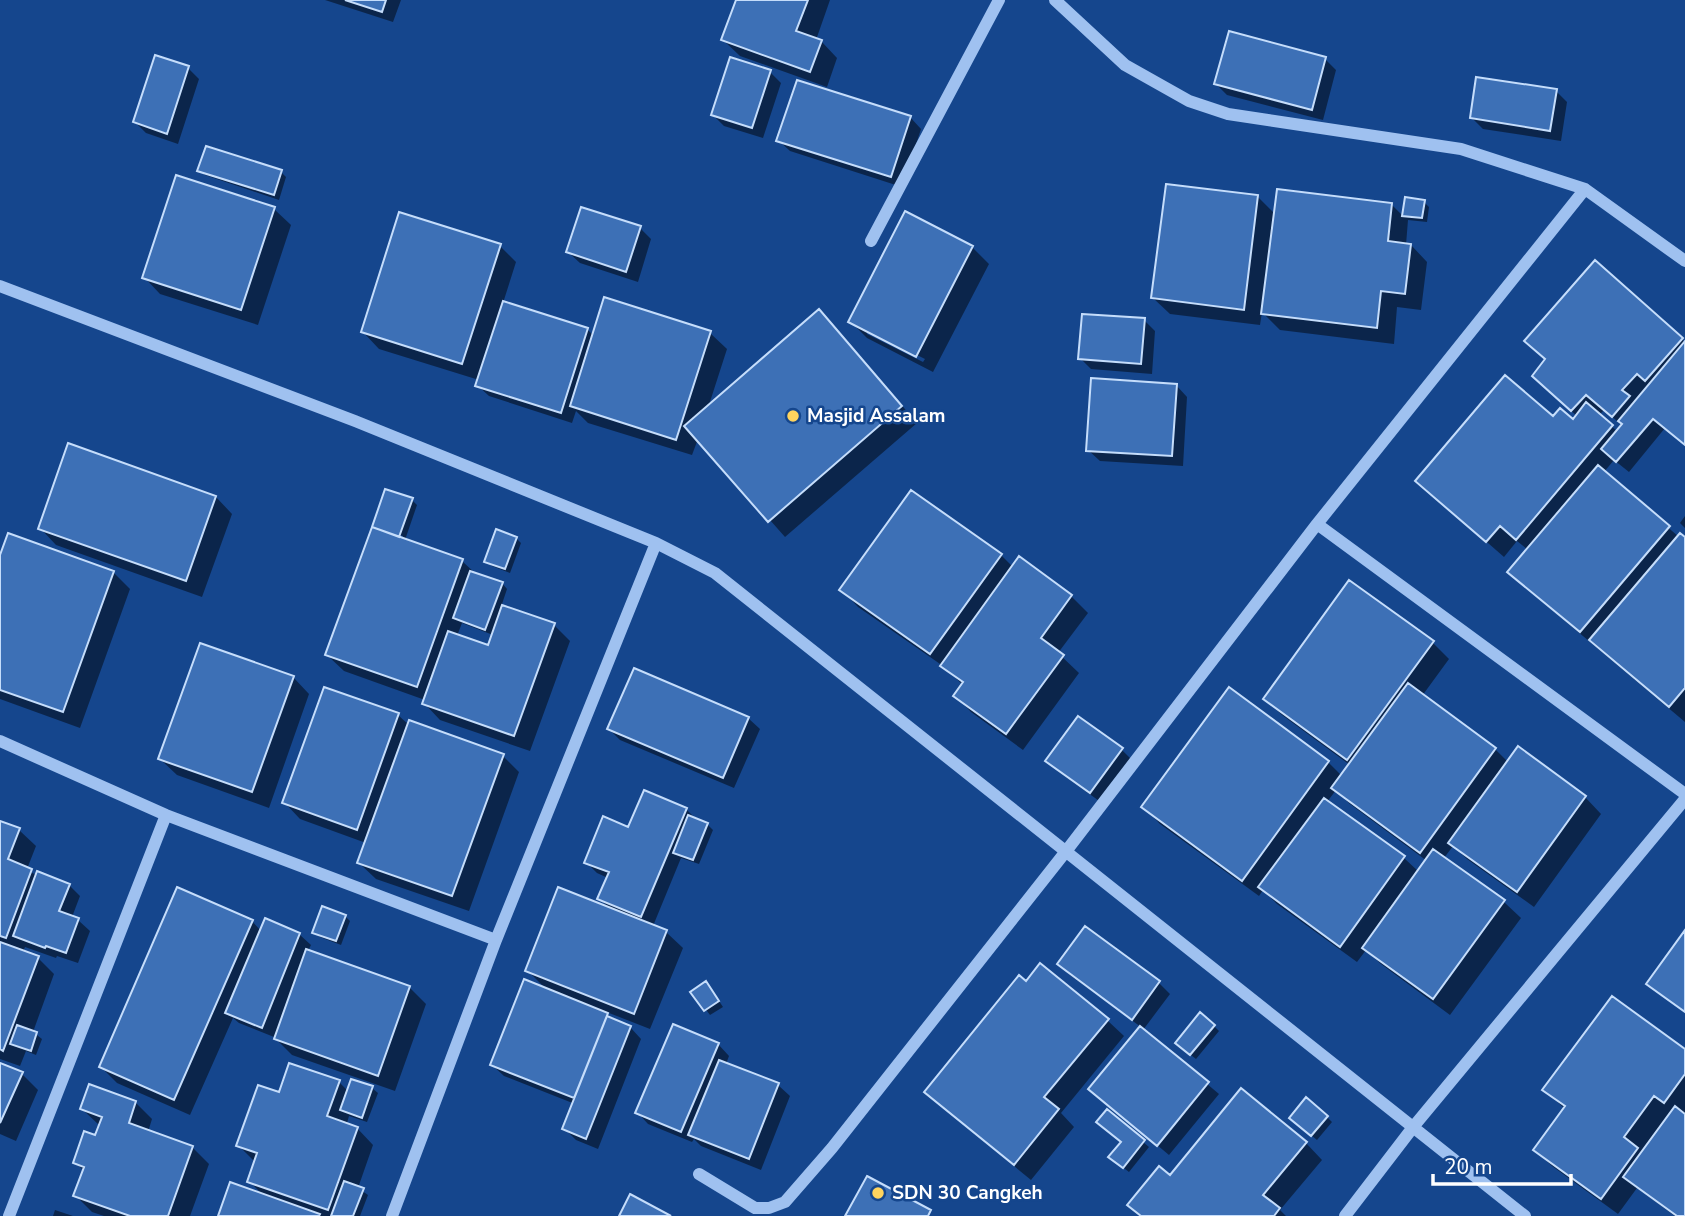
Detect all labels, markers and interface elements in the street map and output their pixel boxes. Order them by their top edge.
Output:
place label: Masjid Assalam [807,403,946,429]
marker: Masjid Assalam [785,408,801,424]
scale bar [1433,1142,1571,1186]
text: 20 m [1444,1153,1493,1181]
place label: SDN 30 Cangkeh [892,1180,1043,1206]
marker: SDN 30 Cangkeh [870,1185,886,1201]

